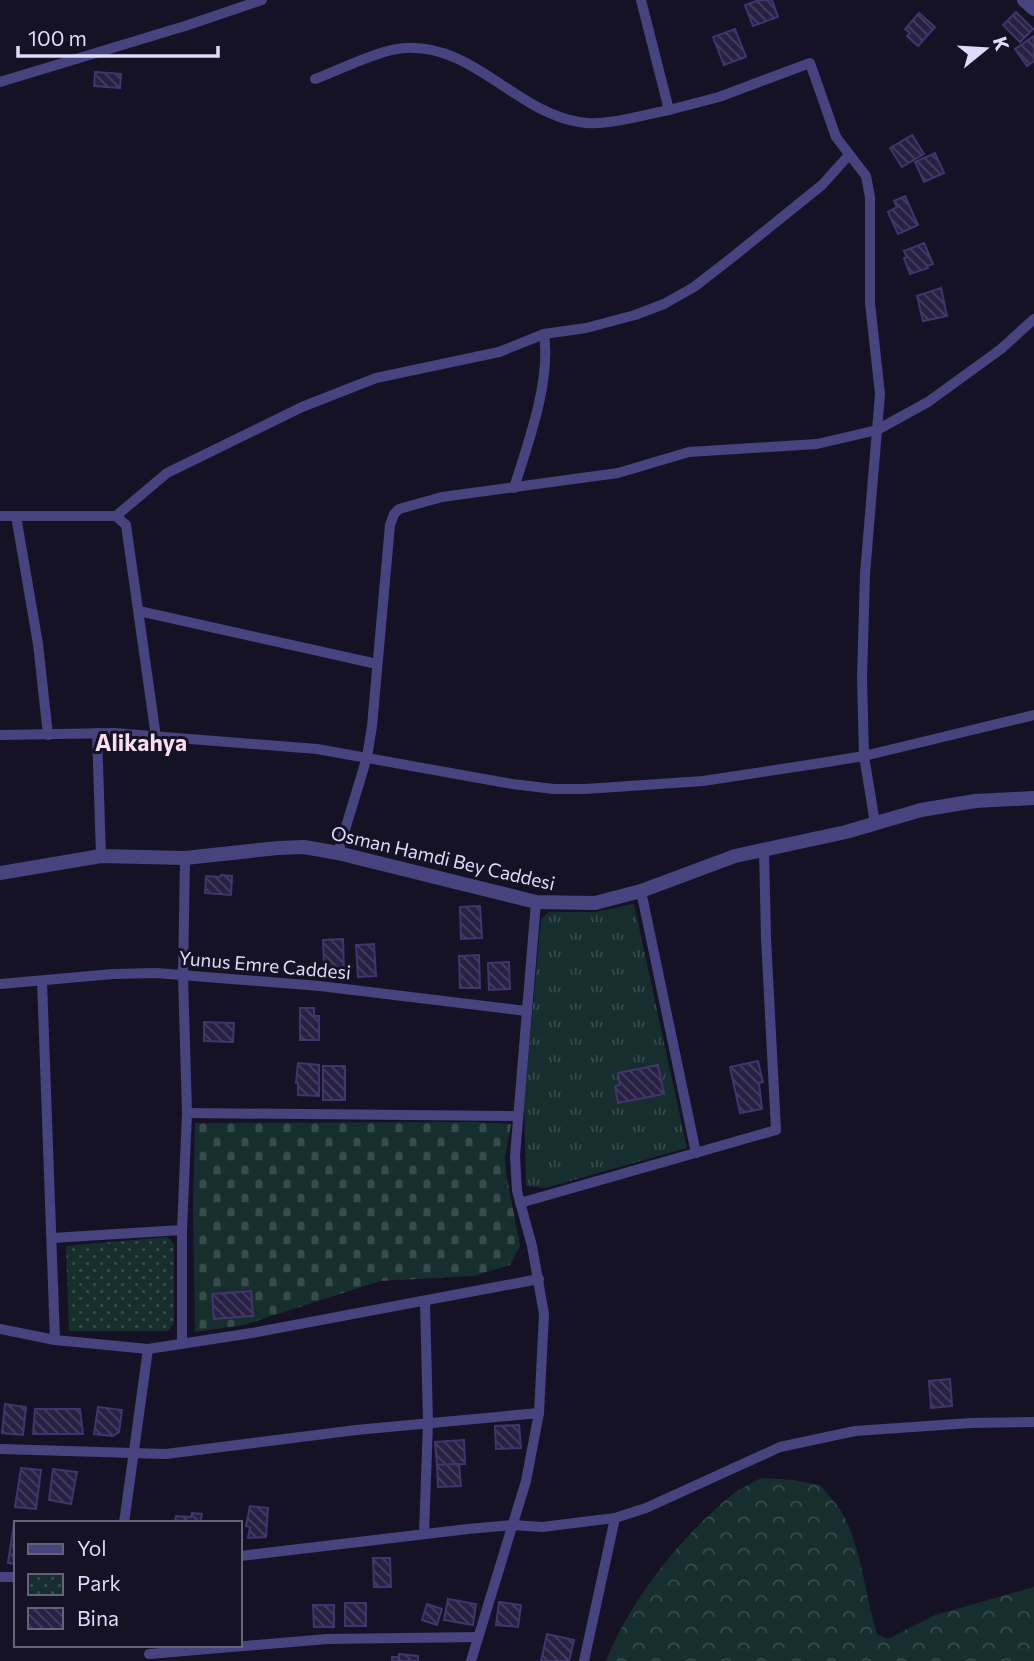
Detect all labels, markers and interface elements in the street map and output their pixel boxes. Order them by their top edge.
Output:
scale bar [18,14,217,58]
north arrow [950,14,1020,84]
text: 100 m [28,25,87,50]
text: K [989,34,1015,53]
district label: Alikahya [95,728,187,756]
street label: Osman Hamdi Bey Caddesi [329,821,557,895]
street label: Yunus Emre Caddesi [178,946,352,983]
legend [14,1521,242,1647]
text: Yol [77,1535,107,1560]
text: Park [77,1570,121,1595]
text: Bina [77,1605,119,1630]

